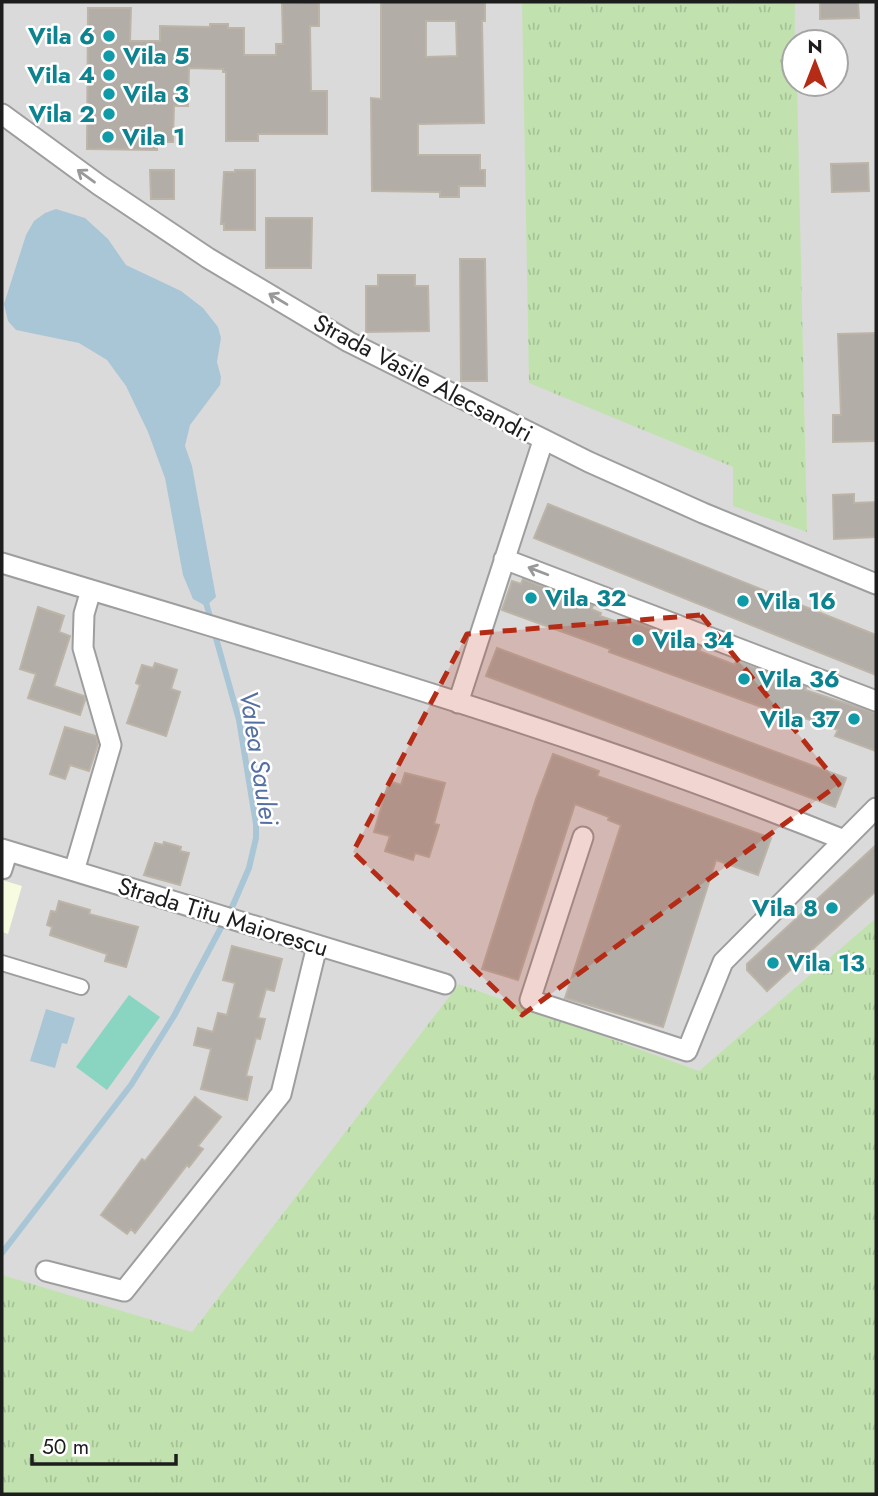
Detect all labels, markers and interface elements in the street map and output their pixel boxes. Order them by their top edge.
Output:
place label: Vila 6 [27,18,95,53]
marker: Vila 6 [101,28,117,44]
north arrow [780,28,850,98]
text: N [807,33,823,60]
place label: Vila 5 [122,38,189,73]
marker: Vila 5 [101,48,117,64]
place label: Vila 4 [26,57,95,92]
marker: Vila 4 [101,67,117,83]
place label: Vila 3 [122,76,189,111]
marker: Vila 3 [101,86,117,102]
place label: Vila 2 [27,96,95,131]
marker: Vila 2 [101,106,117,122]
place label: Vila 1 [121,119,185,154]
marker: Vila 1 [100,129,116,145]
one-way arrow [77,169,96,184]
one-way arrow [268,292,288,306]
street label: Strada Vasile Alecsandri [307,305,539,450]
one-way arrow [527,564,549,577]
place label: Vila 32 [544,580,627,615]
place label: Vila 16 [756,583,836,618]
marker: Vila 32 [523,590,539,606]
marker: Vila 16 [735,593,751,609]
place label: Vila 34 [651,622,735,657]
marker: Vila 34 [630,632,646,648]
place label: Vila 36 [757,661,840,696]
marker: Vila 36 [736,671,752,687]
water label: Valea Saulei [230,688,288,829]
place label: Vila 37 [759,701,841,736]
marker: Vila 37 [846,711,862,727]
street label: Strada Titu Maiorescu [114,868,333,965]
place label: Vila 8 [751,890,818,925]
marker: Vila 8 [824,900,840,916]
place label: Vila 13 [786,945,865,980]
marker: Vila 13 [765,955,781,971]
scale bar [32,1422,175,1466]
text: 50 m [42,1432,89,1462]

